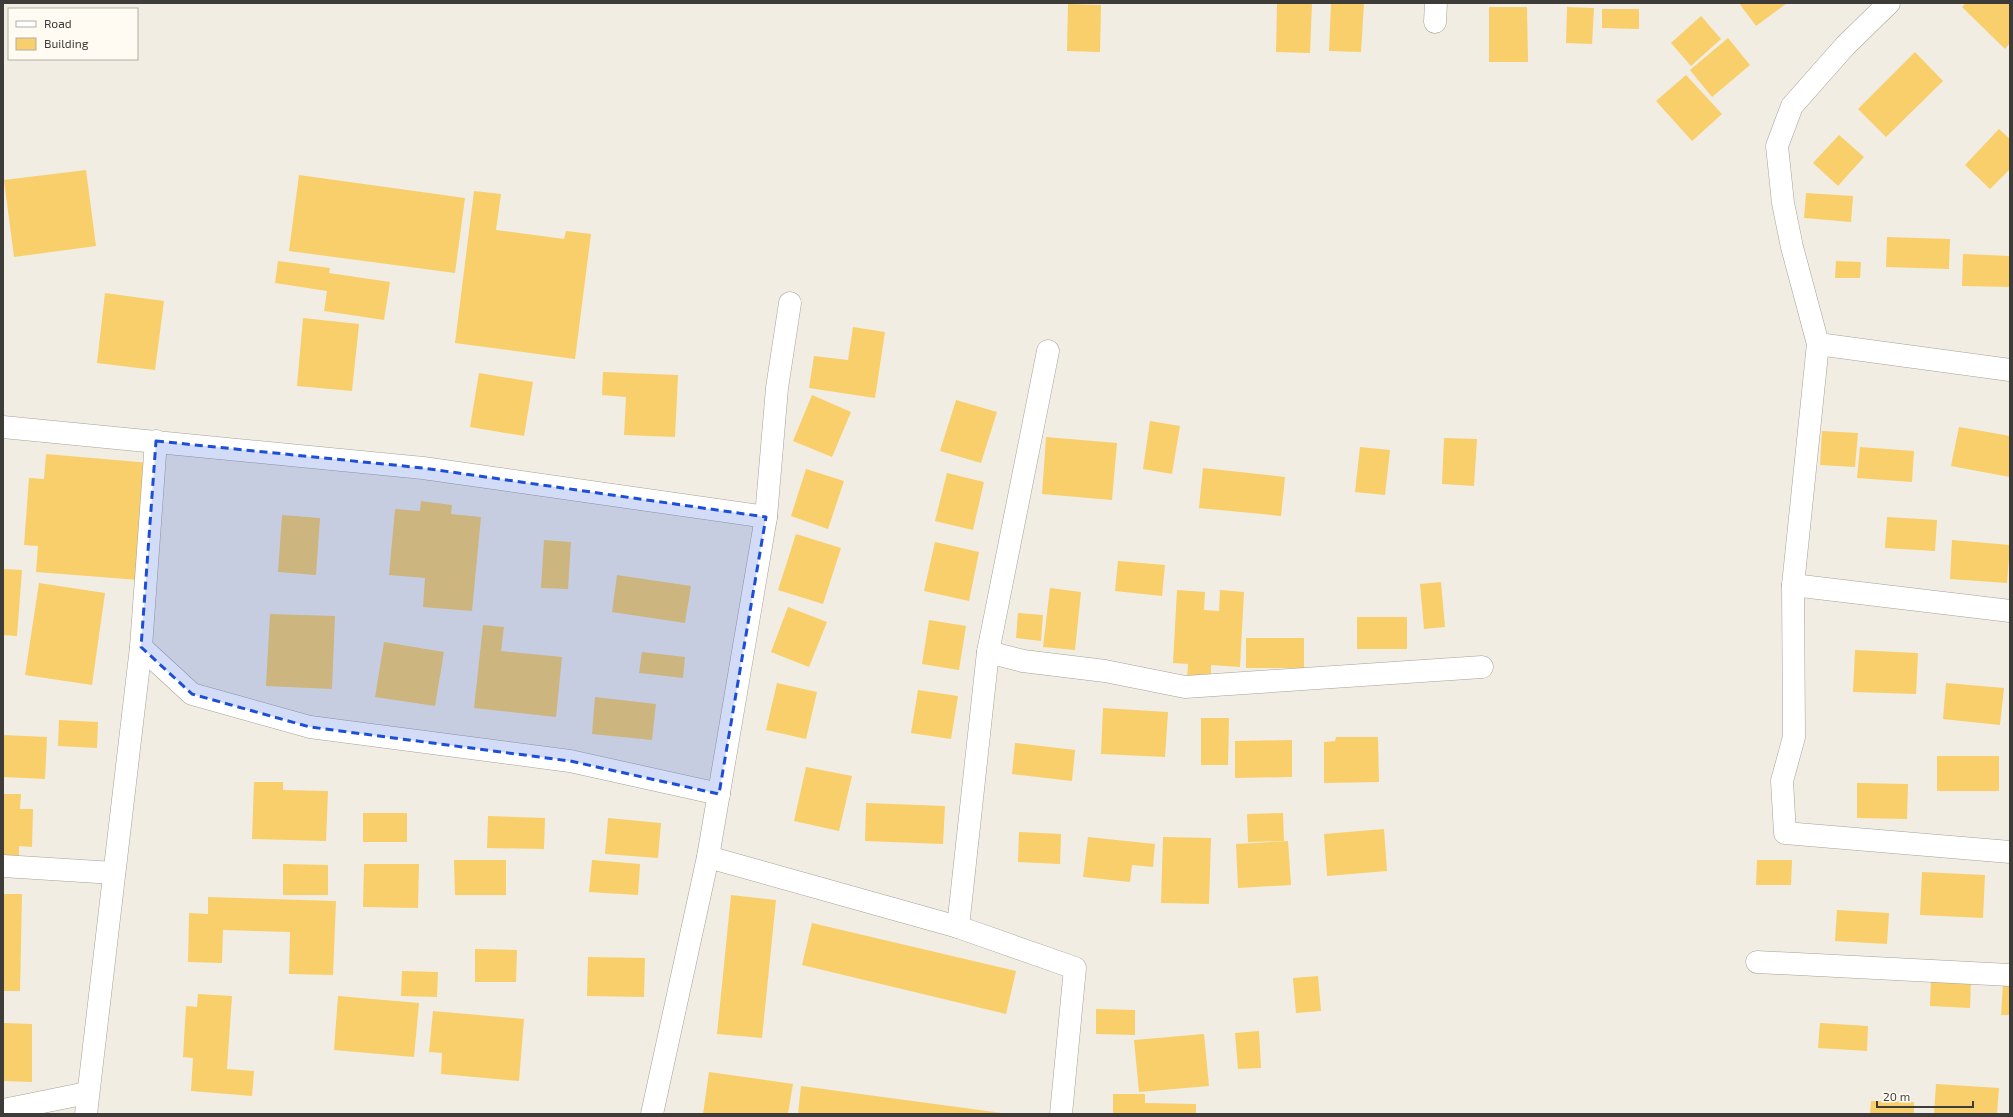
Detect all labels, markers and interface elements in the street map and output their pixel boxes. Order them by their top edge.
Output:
legend [8,8,138,60]
text: Road [44,16,72,30]
text: Building [44,36,89,50]
scale bar [1877,1083,1973,1109]
text: 20 m [1883,1089,1910,1103]

